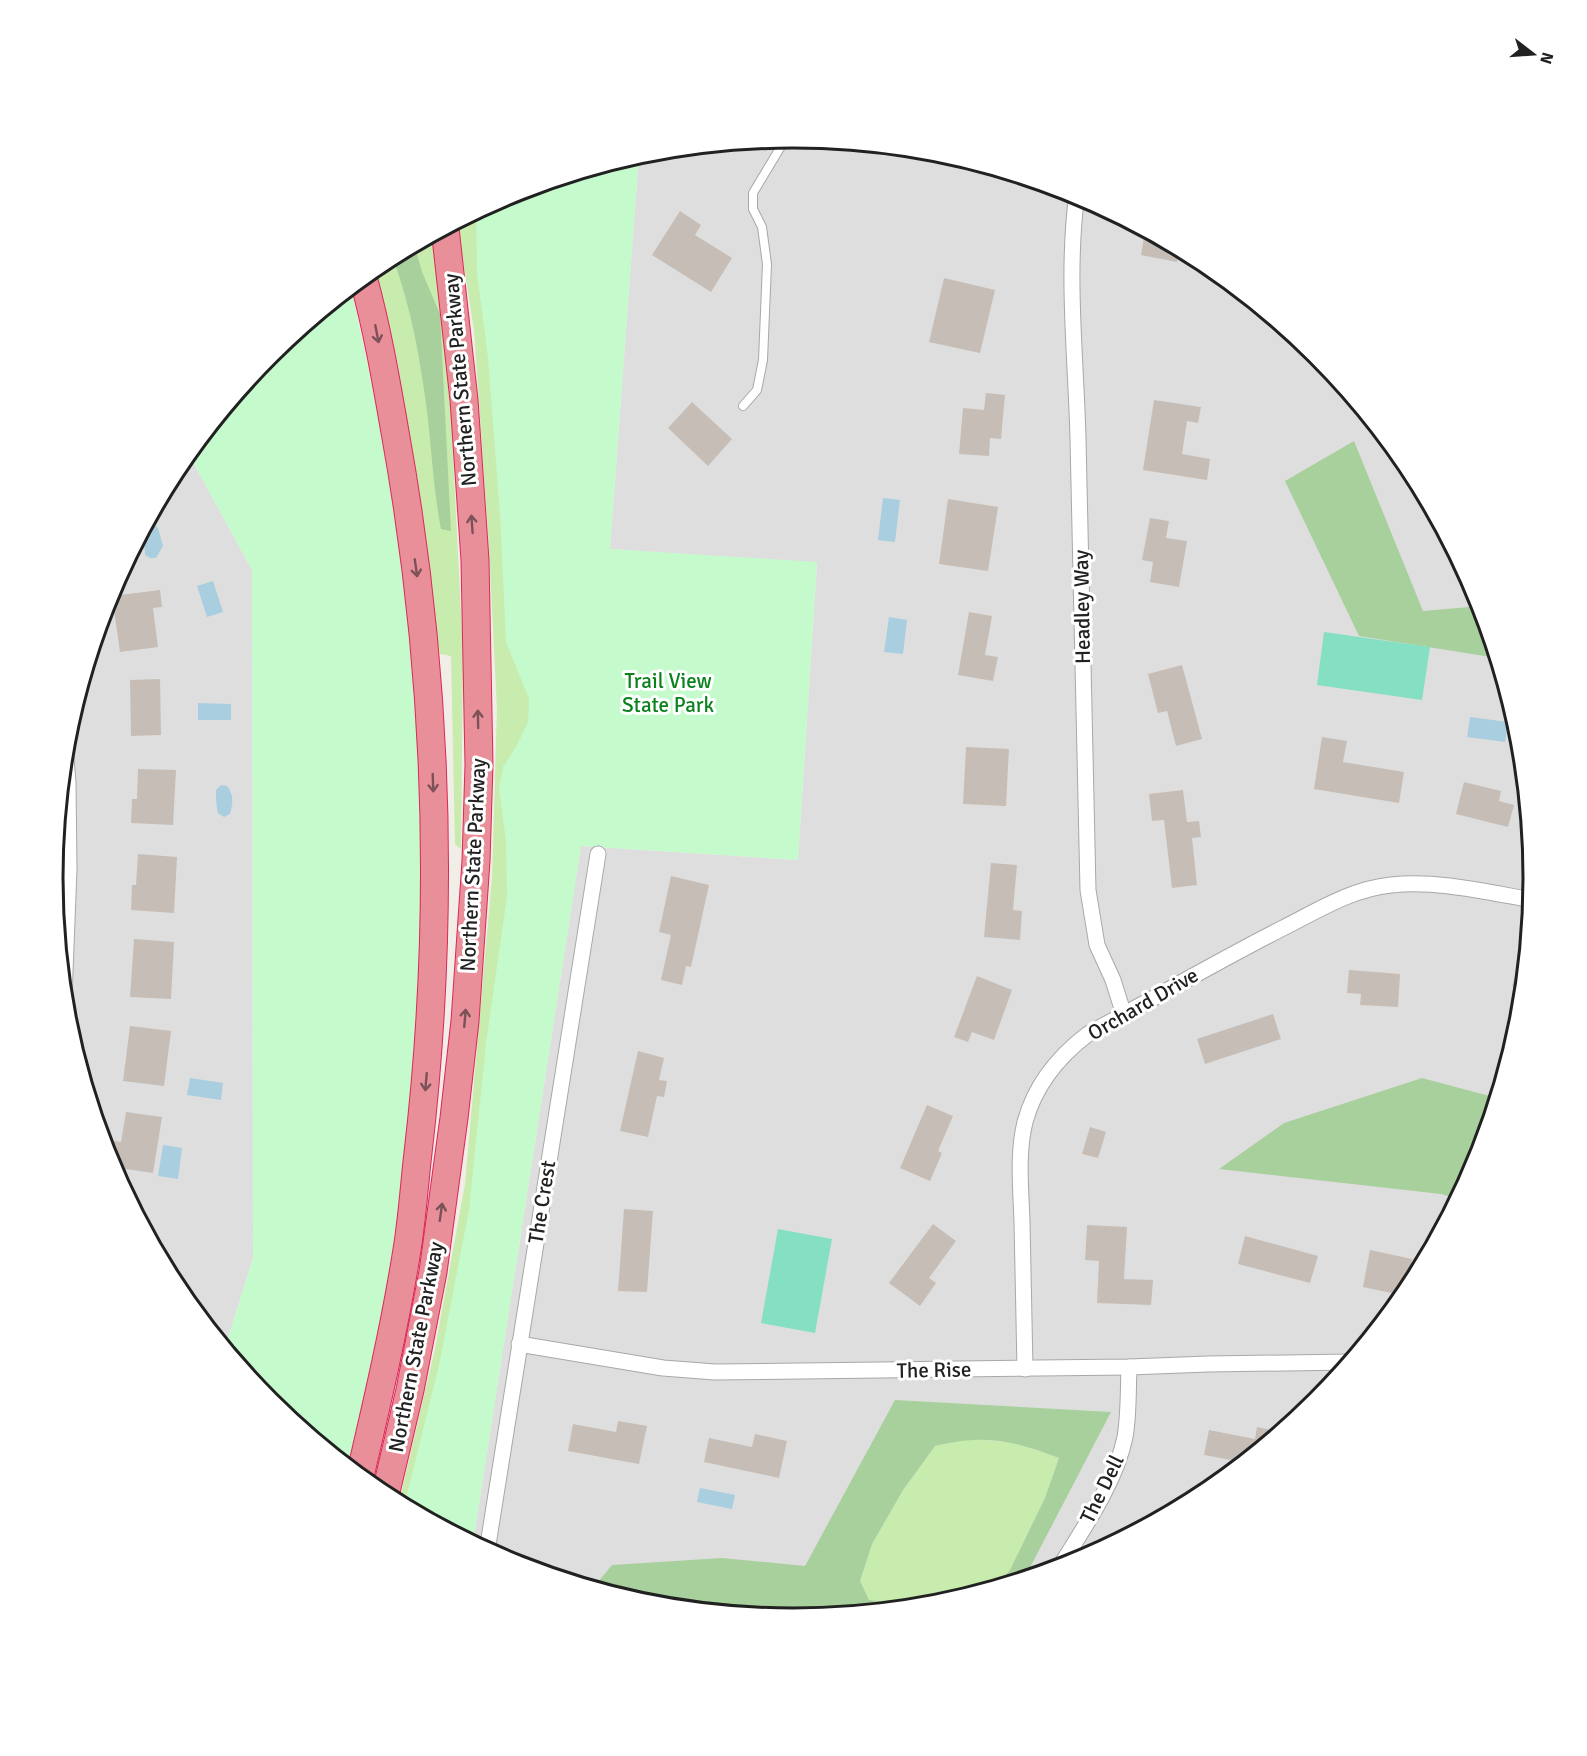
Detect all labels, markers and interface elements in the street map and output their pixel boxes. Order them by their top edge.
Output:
north arrow [1503,24,1563,84]
text: N [1535,50,1558,66]
street label: Northern State Parkway [438,272,482,488]
one-way arrow [372,324,383,343]
one-way arrow [467,514,478,534]
street label: Headley Way [1068,549,1096,664]
one-way arrow [411,557,422,577]
park label: Trail View State Park [622,668,715,718]
one-way arrow [472,709,484,729]
street label: Northern State Parkway [454,757,492,972]
one-way arrow [428,772,439,792]
street label: Orchard Drive [1083,962,1203,1046]
one-way arrow [460,1009,471,1029]
one-way arrow [420,1072,431,1092]
street label: The Crest [523,1158,561,1246]
one-way arrow [436,1203,447,1222]
street label: Northern State Parkway [383,1239,449,1454]
street label: The Rise [896,1356,972,1384]
street label: The Dell [1074,1450,1130,1528]

